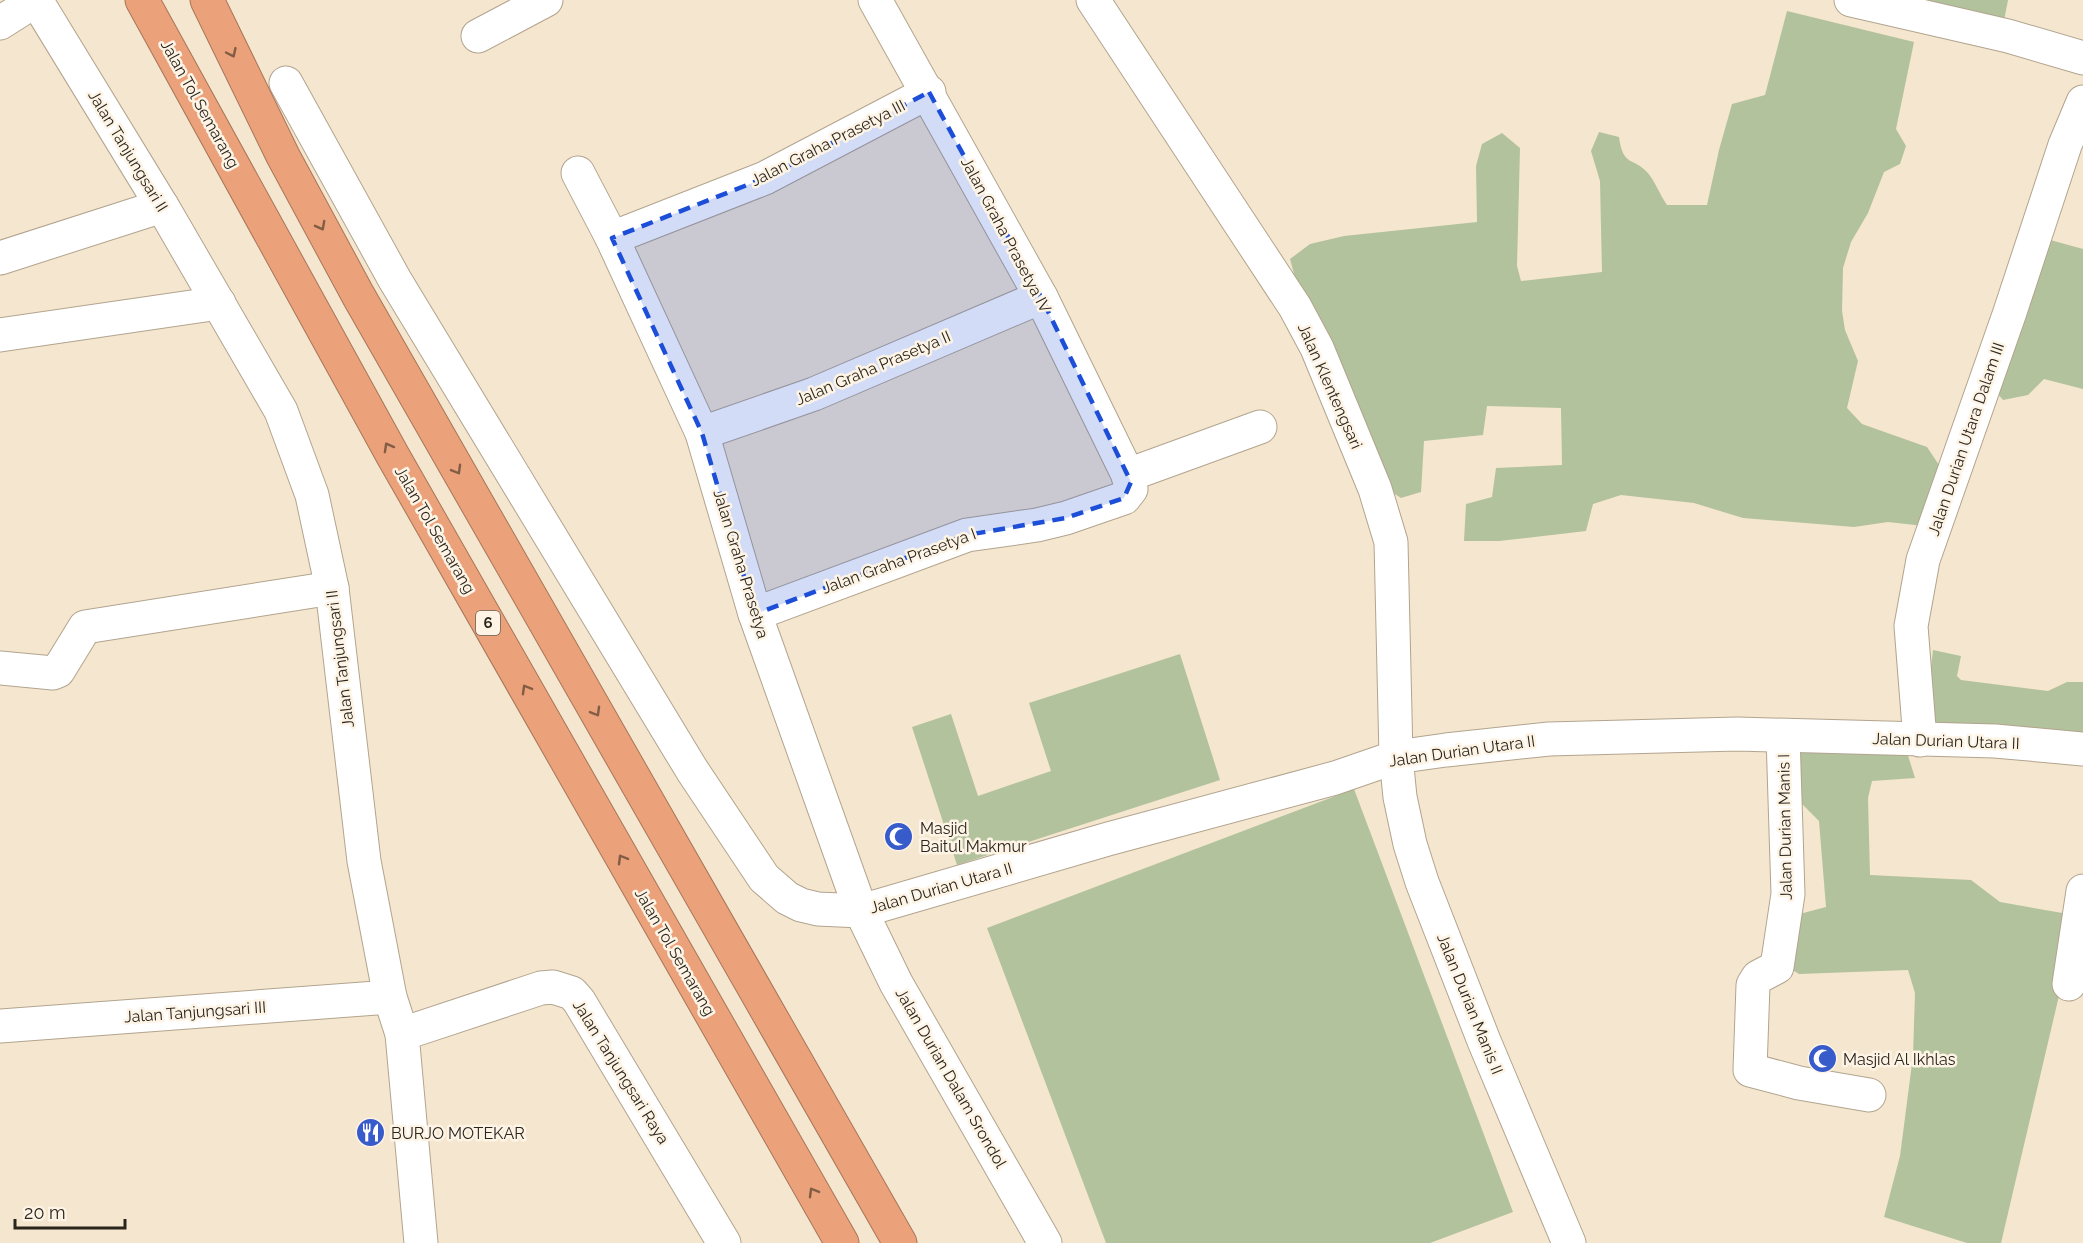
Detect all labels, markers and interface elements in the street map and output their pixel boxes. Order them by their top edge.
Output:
street label: Jalan Tol Semarang [157,37,243,171]
one-way arrow [224,47,236,58]
street label: Jalan Tanjungsari II [84,87,172,215]
street label: Jalan Graha Prasetya III [748,96,908,190]
street label: Jalan Graha Prasetya IV [957,154,1055,316]
one-way arrow [314,220,325,231]
street label: Jalan Klentengsari [1294,320,1366,452]
street label: Jalan Graha Prasetya II [793,327,953,409]
street label: Jalan Durian Utara Dalam III [1924,340,2008,538]
one-way arrow [383,443,395,453]
street label: Jalan Tol Semarang [391,463,479,597]
one-way arrow [450,464,461,474]
street label: Jalan Graha Prasetya [709,487,773,641]
street label: Jalan Graha Prasetya I [819,524,979,598]
street label: Jalan Tanjungsari II [322,589,358,729]
road number: 6 [476,611,500,635]
one-way arrow [521,685,533,695]
one-way arrow [588,706,600,716]
street label: Jalan Durian Utara II [1872,729,2020,753]
street label: Jalan Durian Utara II [1388,731,1536,771]
street label: Jalan Durian Manis I [1774,754,1796,900]
place label: Masjid Baitul Makmur [920,819,1027,856]
mosque icon: Masjid Baitul Makmur [883,821,915,853]
one-way arrow [618,855,629,865]
street label: Jalan Durian Utara II [868,859,1014,917]
street label: Jalan Tol Semarang [631,885,719,1019]
street label: Jalan Durian Manis II [1433,931,1507,1077]
street label: Jalan Durian Dalam Srondol [892,985,1011,1172]
street label: Jalan Tanjungsari Raya [569,996,673,1148]
street label: Jalan Tanjungsari III [123,998,267,1026]
mosque icon: Masjid Al Ikhlas [1806,1043,1838,1075]
place label: Masjid Al Ikhlas [1843,1050,1956,1069]
restaurant icon: BURJO MOTEKAR [354,1117,386,1149]
place label: BURJO MOTEKAR [391,1124,525,1143]
one-way arrow [808,1188,820,1198]
scale bar [15,1192,124,1230]
text: 20 m [24,1202,66,1223]

